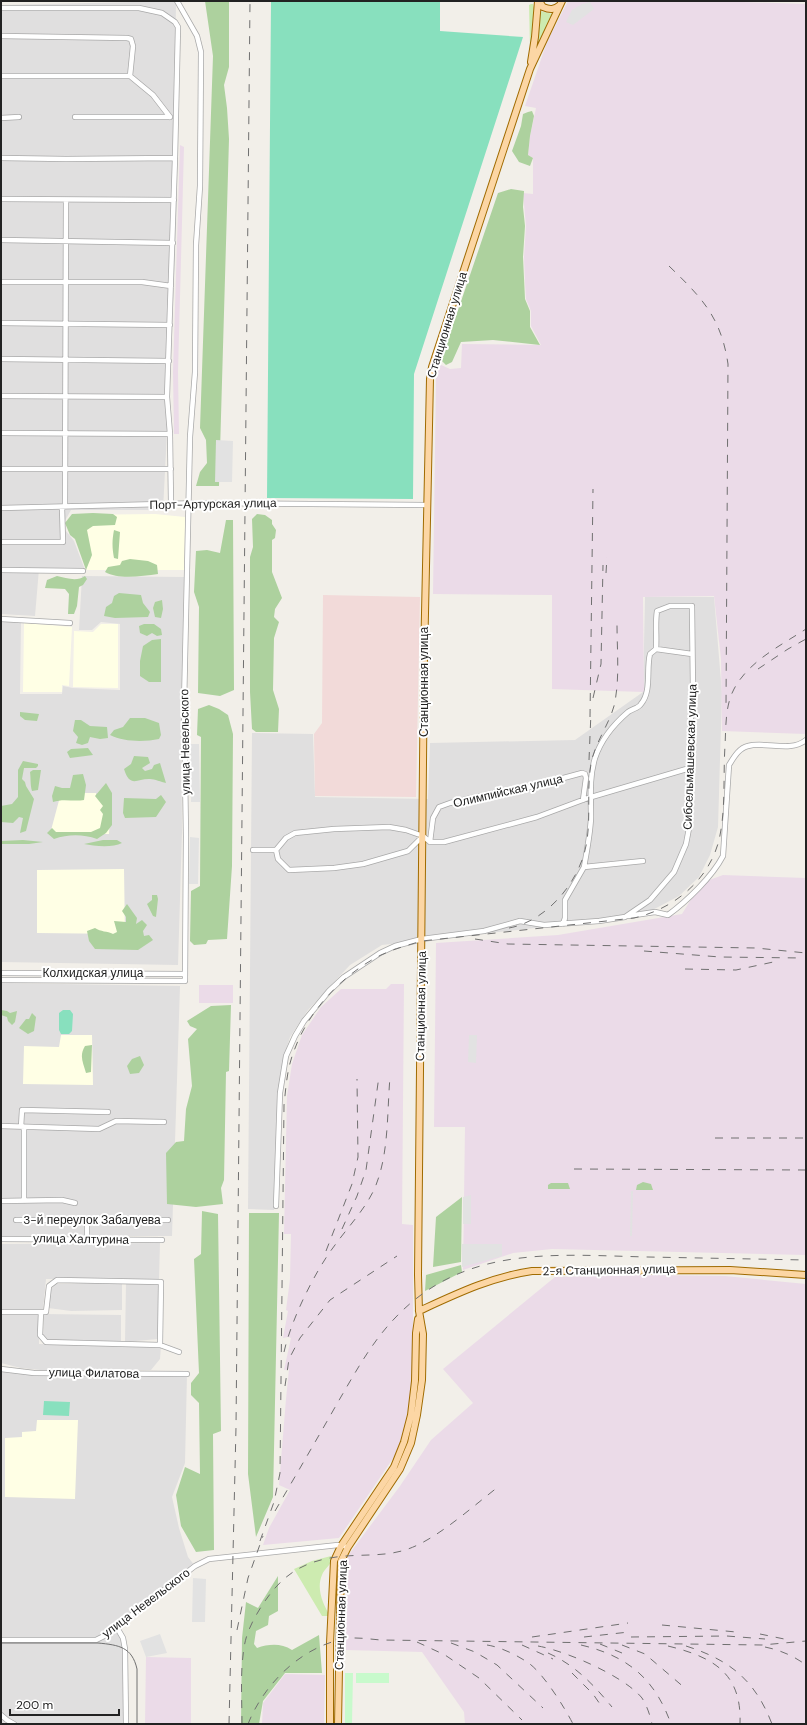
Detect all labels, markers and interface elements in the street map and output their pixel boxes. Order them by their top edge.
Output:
street label: Станционная улица [423,270,471,380]
street label: Порт-Артурская улица [149,495,277,513]
street label: Станционная улица [416,627,432,737]
street label: Сибсельмашевская улица [679,683,701,830]
street label: улица Невельского [176,688,194,795]
street label: Олимпийская улица [452,771,565,811]
street label: Станционная улица [412,950,430,1061]
street label: Колхидская улица [43,965,144,981]
street label: 3-й переулок Забалуева [23,1212,161,1228]
street label: улица Халтурина [33,1230,129,1248]
street label: 2-я Станционная улица [542,1261,676,1279]
street label: улица Филатова [49,1364,140,1382]
street label: Станционная улица [331,1559,351,1670]
street label: улица Невельского [99,1564,193,1641]
scale bar [10,1691,119,1717]
text: 200 m [16,1697,53,1713]

